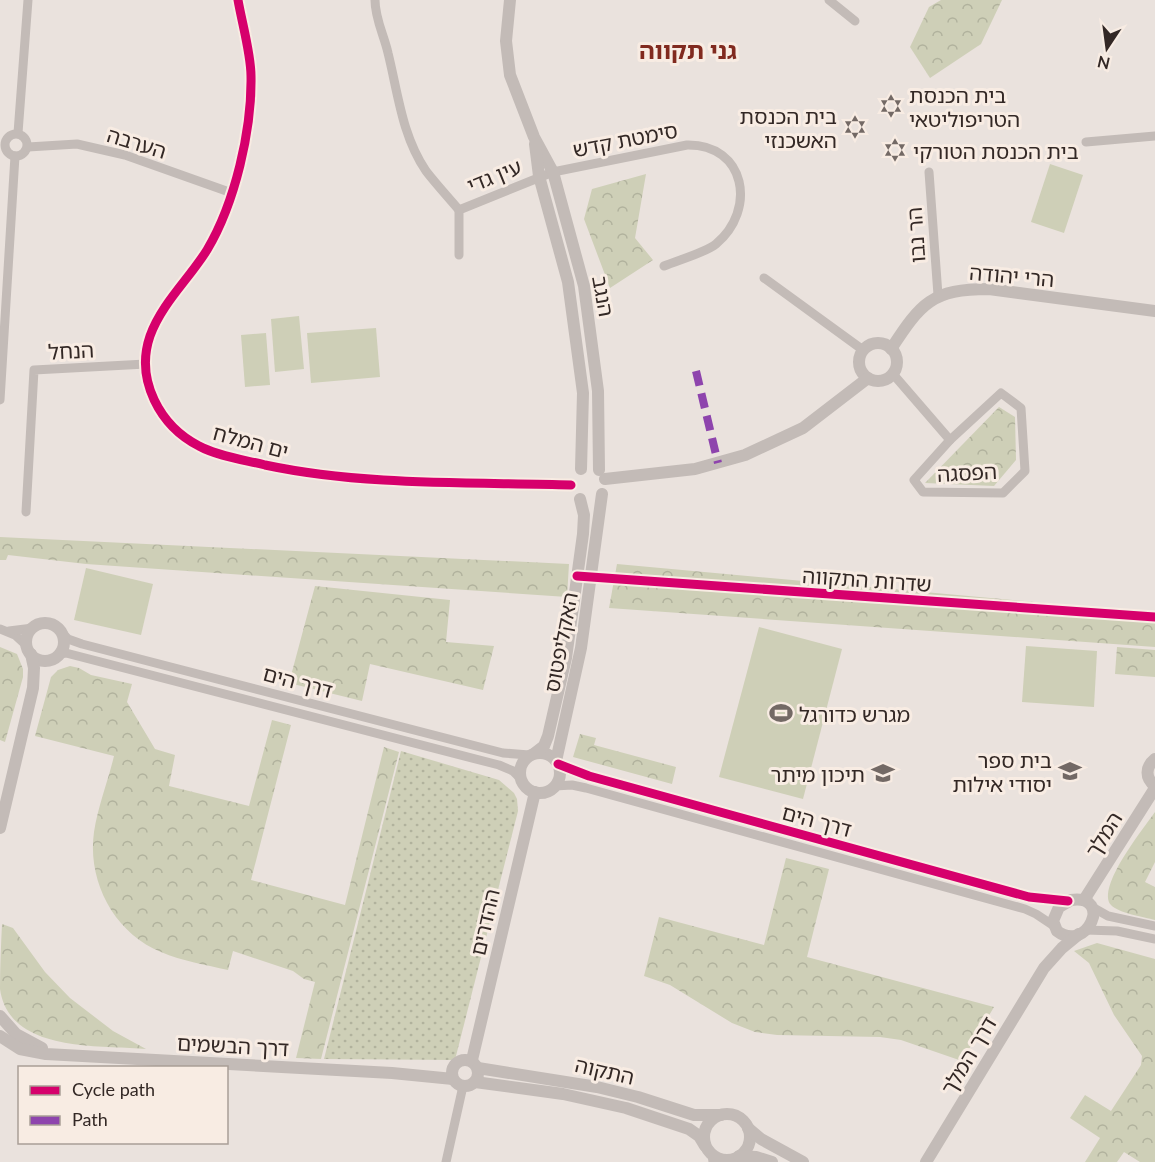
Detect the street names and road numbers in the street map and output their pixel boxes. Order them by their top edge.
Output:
street label: סימטת קדש [570,117,680,161]
street label: הערבה [104,121,170,163]
street label: עין גדי [463,153,525,197]
street label: הר נבו [901,206,929,264]
street label: הרי יהודה [969,259,1055,291]
street label: הנגב [588,274,620,318]
street label: הנחל [47,336,95,364]
street label: ים המלח [210,419,292,463]
street label: הפסגה [936,458,998,486]
street label: שדרות התקווה [802,562,932,596]
street label: האקליפטוס [538,590,582,694]
street label: דרך הים [260,660,336,702]
street label: דרך הים [779,799,855,841]
street label: המלך [1079,807,1127,861]
street label: ההדרים [464,886,504,958]
street label: דרך המלך [935,1011,1001,1099]
street label: דרך הבשמים [176,1030,290,1060]
street label: התקוה [573,1051,637,1089]

